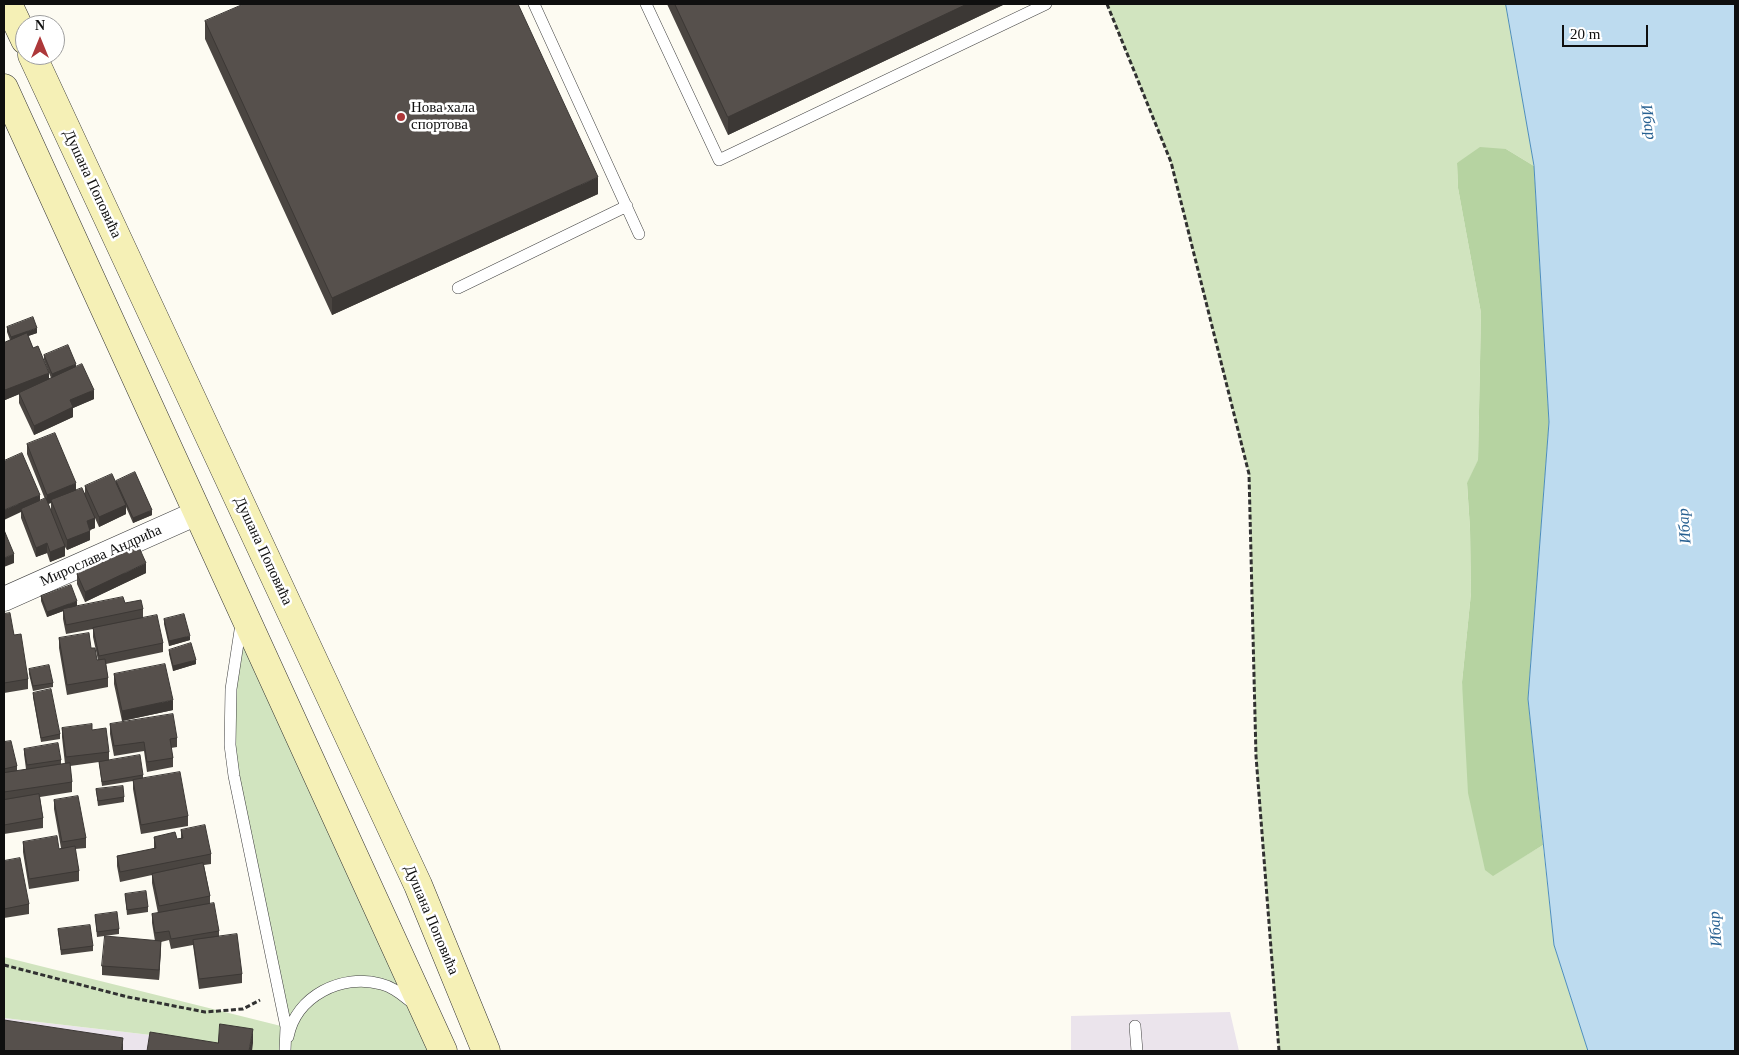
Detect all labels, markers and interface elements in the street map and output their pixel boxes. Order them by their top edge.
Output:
north arrow [15,15,65,65]
scale bar [1564,15,1650,47]
text: N [35,18,45,33]
text: 20 m [1570,26,1600,42]
place label: Нова хала спортова [411,99,475,134]
water label: Ибар [1636,103,1660,141]
marker: Нова хала спортова [395,111,407,123]
street label: Душана Поповића [59,127,125,241]
street label: Душана Поповића [230,494,296,608]
water label: Ибар [1674,508,1696,544]
street label: Мирослава Андрића [37,521,165,591]
street label: Душана Поповића [400,862,462,978]
water label: Ибар [1705,911,1727,947]

